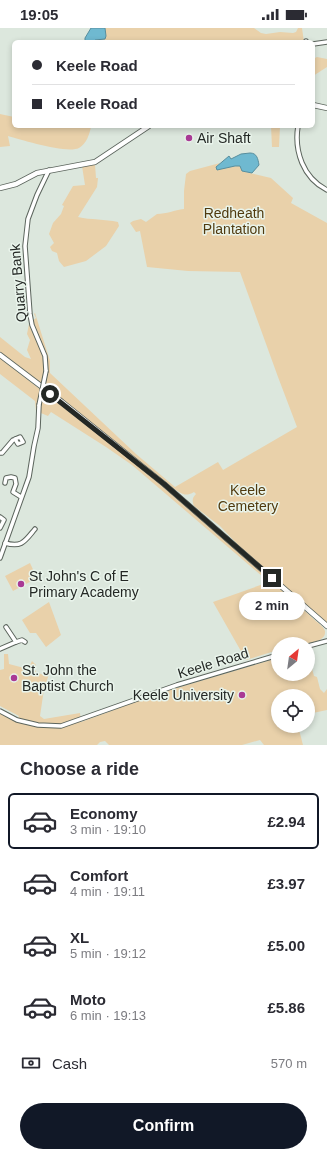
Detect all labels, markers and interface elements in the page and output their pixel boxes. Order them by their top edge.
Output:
text: 19:05 [20,6,58,23]
text: Keele Road [56,57,138,74]
text: Keele Road [56,95,138,112]
place label: Air Shaft [197,130,251,146]
marker: Air Shaft [184,133,194,143]
park label: Redheath Plantation [203,205,265,237]
street label: Quarry Bank [7,242,29,323]
route start [41,385,59,403]
park label: Keele Cemetery [218,482,278,514]
place label: St John's C of E Primary Academy [29,568,139,600]
route end [263,569,281,587]
marker: St John's C of E Primary Academy [16,579,26,589]
callout: 2 min [239,592,305,620]
text: 2 min [255,598,289,613]
north arrow [271,637,315,681]
map controls [271,637,315,733]
street label: Keele Road [176,645,250,681]
place label: St. John the Baptist Church [22,662,114,694]
marker: St. John the Baptist Church [9,673,19,683]
place label: Keele University [133,687,234,703]
button: locate [271,689,315,733]
marker: Keele University [237,690,247,700]
text: Choose a ride [20,759,139,779]
icon: car [22,803,58,839]
text: Economy [70,805,138,822]
text: £2.94 [267,813,305,830]
text: 3 min · 19:10 [70,822,146,837]
icon: car [22,865,58,901]
text: Comfort [70,867,128,884]
text: £3.97 [267,875,305,892]
text: 4 min · 19:11 [70,884,145,899]
icon: car [22,927,58,963]
text: XL [70,929,89,946]
text: £5.00 [267,937,305,954]
text: 5 min · 19:12 [70,946,146,961]
icon: car [22,989,58,1025]
text: Moto [70,991,106,1008]
text: £5.86 [267,999,305,1016]
text: 6 min · 19:13 [70,1008,146,1023]
icon: cash [20,1052,42,1074]
text: Cash [52,1055,87,1072]
text: 570 m [271,1056,307,1071]
button: Confirm [20,1103,307,1149]

